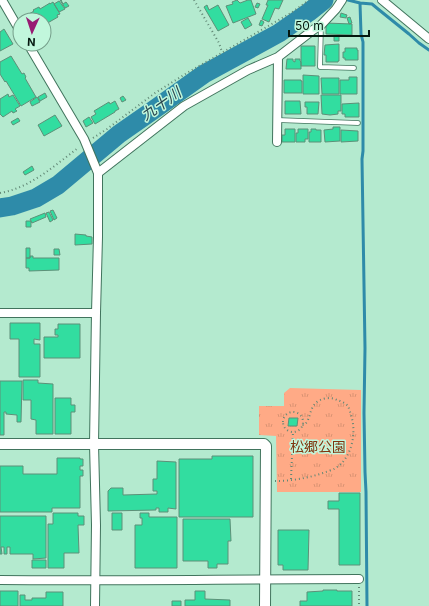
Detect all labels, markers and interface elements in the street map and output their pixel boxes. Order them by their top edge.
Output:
north arrow [12,12,52,52]
scale bar [289,12,369,38]
text: 50 m [295,18,324,33]
text: N [27,35,36,49]
water label: 九十川 [137,82,186,124]
park label: 松郷公園 [290,438,346,455]

